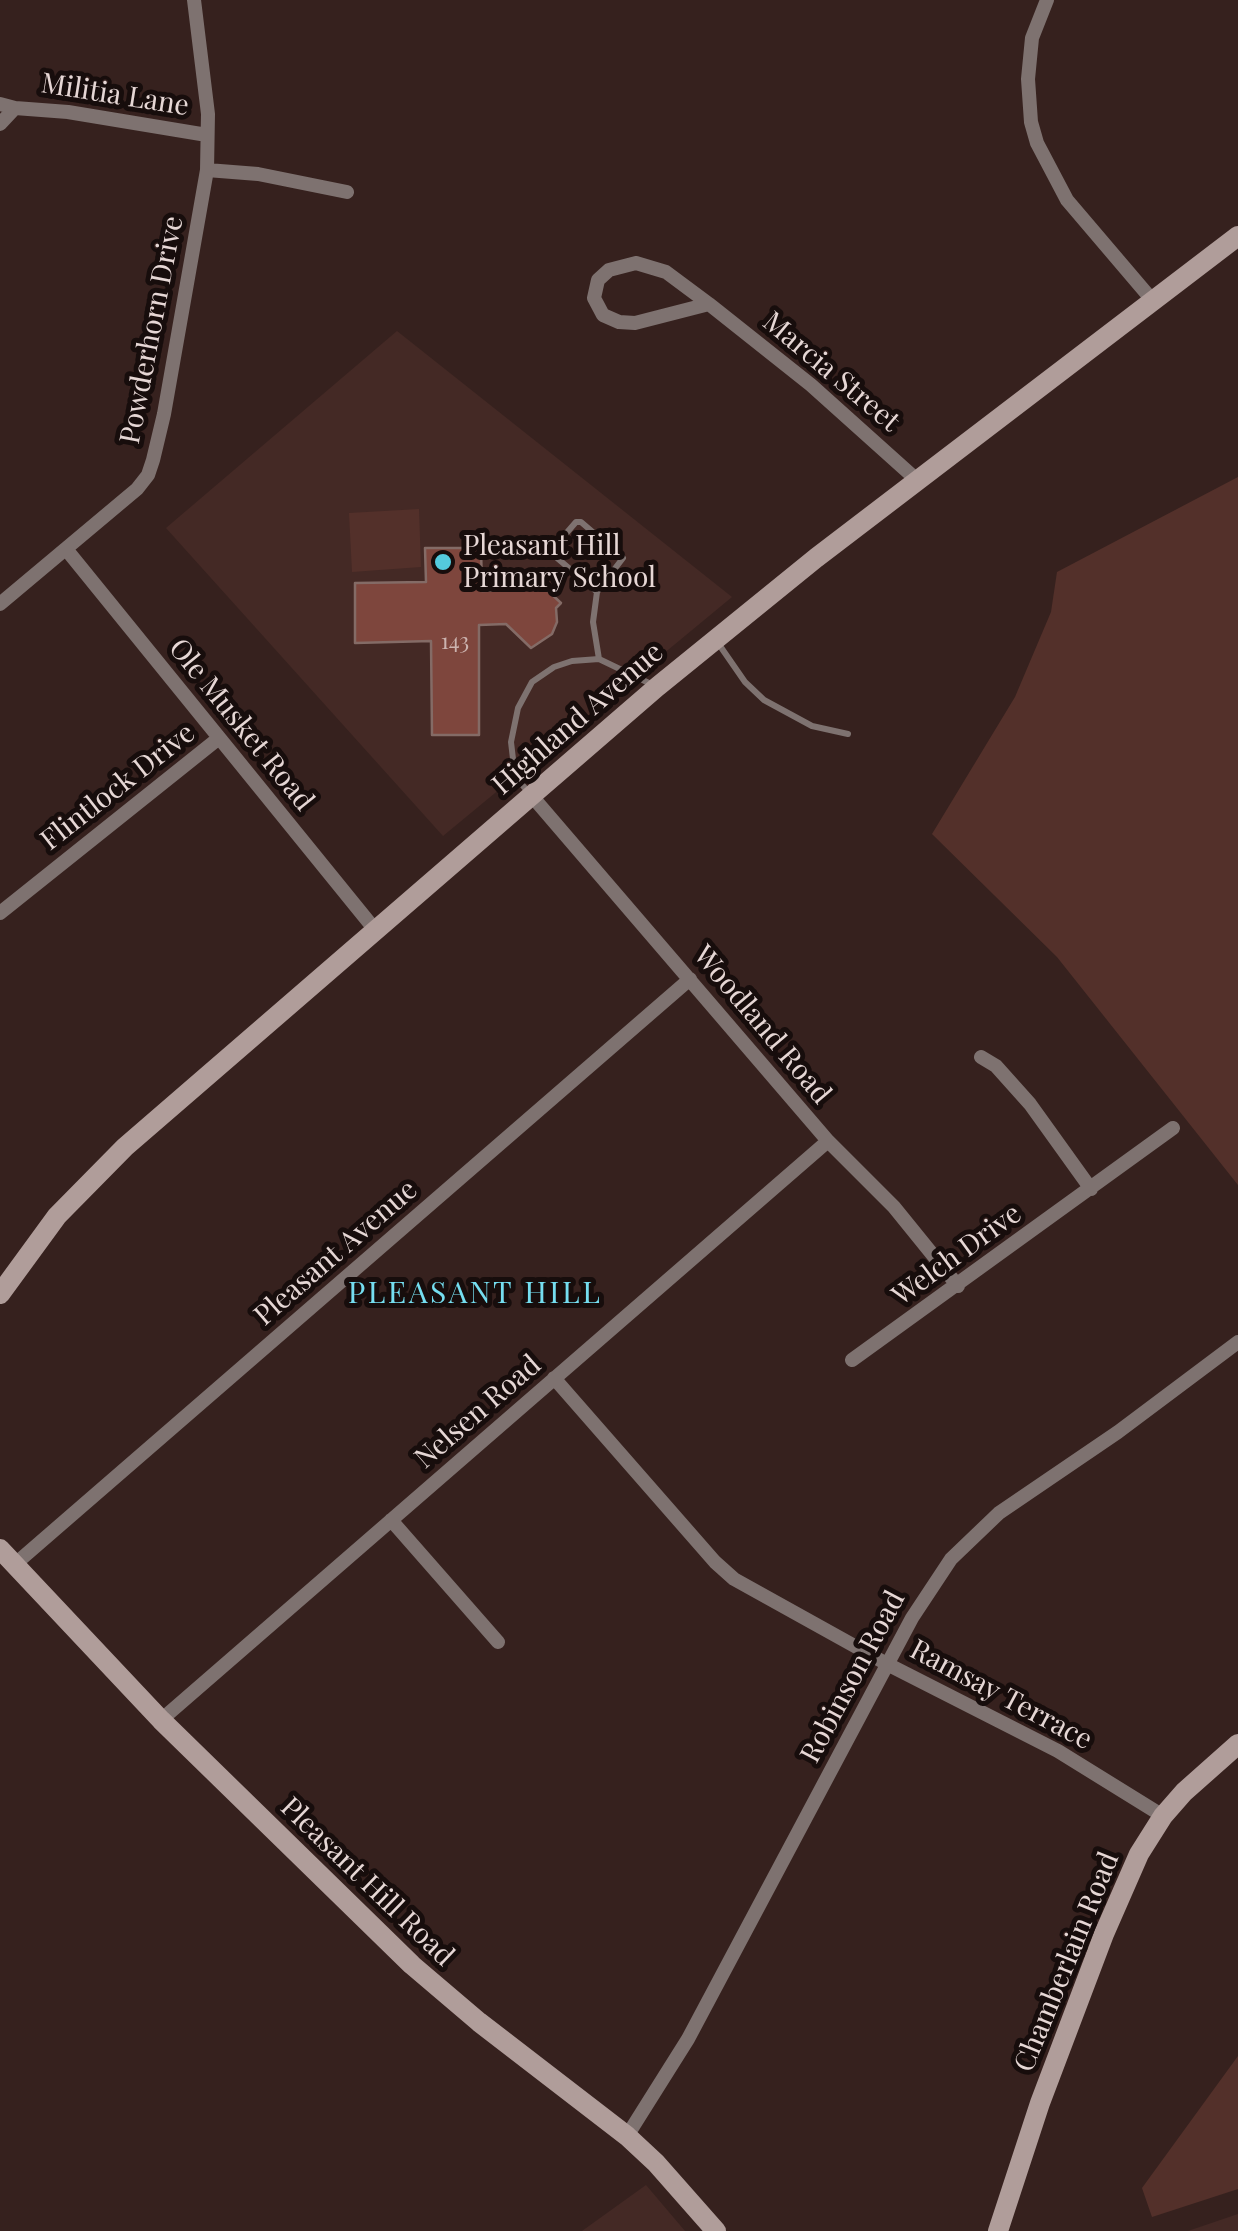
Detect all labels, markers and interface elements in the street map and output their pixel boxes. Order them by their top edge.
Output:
street label: Militia Lane [39,67,191,123]
street label: Powderhorn Drive [113,213,191,447]
street label: Marcia Street [756,305,906,439]
place label: Pleasant Hill Primary School [463,529,656,595]
marker: Pleasant Hill Primary School [432,551,454,573]
house number: 143 [441,629,469,655]
street label: Ole Musket Road [161,632,321,818]
street label: Highland Avenue [486,636,670,802]
street label: Flintlock Drive [34,716,202,858]
street label: Woodland Road [686,939,838,1111]
street label: Pleasant Avenue [248,1173,424,1333]
street label: Welch Drive [886,1197,1028,1313]
district label: PLEASANT HILL [348,1276,602,1312]
street label: Nelsen Road [408,1348,548,1476]
street label: Robinson Road [794,1585,912,1769]
street label: Ramsay Terrace [904,1633,1098,1757]
street label: Pleasant Hill Road [273,1791,461,1973]
street label: Chamberlain Road [1008,1847,1126,2077]

